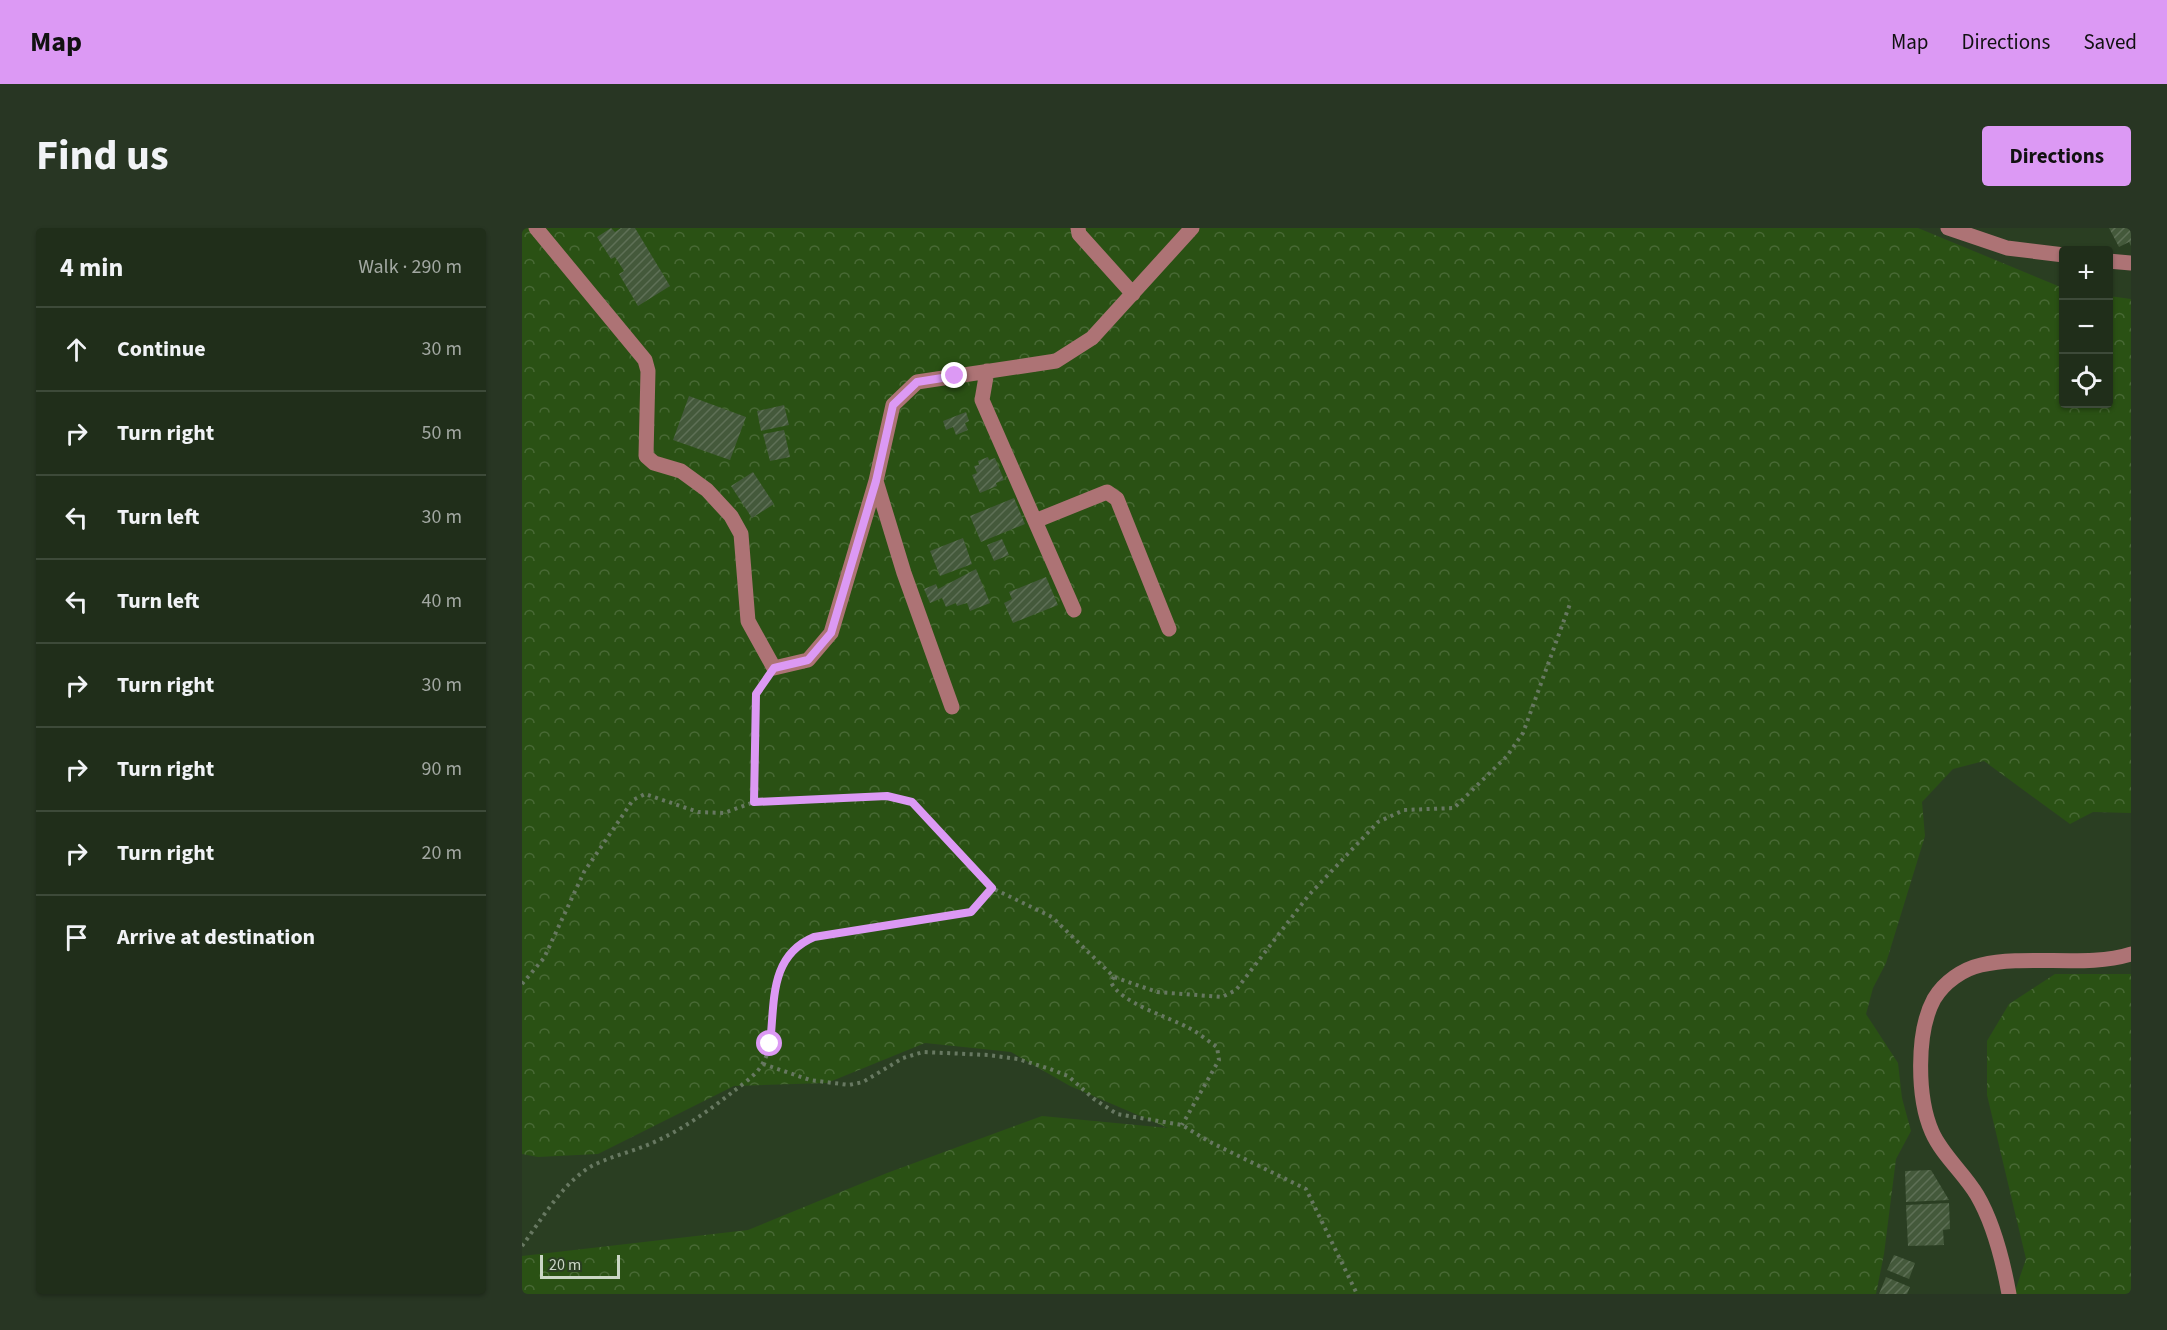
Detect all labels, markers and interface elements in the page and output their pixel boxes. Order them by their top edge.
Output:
text: Map [30,22,82,62]
text: Map [1891,27,1929,57]
text: Directions [1962,27,2050,57]
text: Saved [2083,27,2137,57]
text: Find us [36,126,169,186]
button: Directions [1982,126,2131,186]
map controls [2059,246,2113,408]
button: + [2059,246,2113,300]
text: 4 min [60,249,123,286]
text: Walk · 290 m [358,253,462,281]
button: − [2059,300,2113,354]
icon: ahead [60,333,93,366]
text: Continue [117,333,206,365]
text: 30 m [422,335,462,363]
button: locate [2059,354,2113,408]
route end [941,362,967,388]
icon: right [60,417,93,450]
text: Turn right [117,417,214,449]
text: 50 m [422,419,462,447]
icon: left [60,501,93,534]
text: Turn left [117,501,199,533]
text: 30 m [422,503,462,531]
icon: left [60,585,93,618]
text: Turn left [117,585,199,617]
text: 40 m [422,587,462,615]
icon: right [60,669,93,702]
text: Turn right [117,669,214,701]
text: 30 m [422,671,462,699]
icon: right [60,753,93,786]
text: Turn right [117,753,214,785]
text: 90 m [422,755,462,783]
icon: right [60,837,93,870]
text: Turn right [117,837,214,869]
text: 20 m [422,839,462,867]
icon: arrive [60,921,93,954]
text: Arrive at destination [117,921,315,953]
route start [756,1030,782,1056]
scale bar [540,1252,620,1280]
text: 20 m [549,1254,581,1276]

